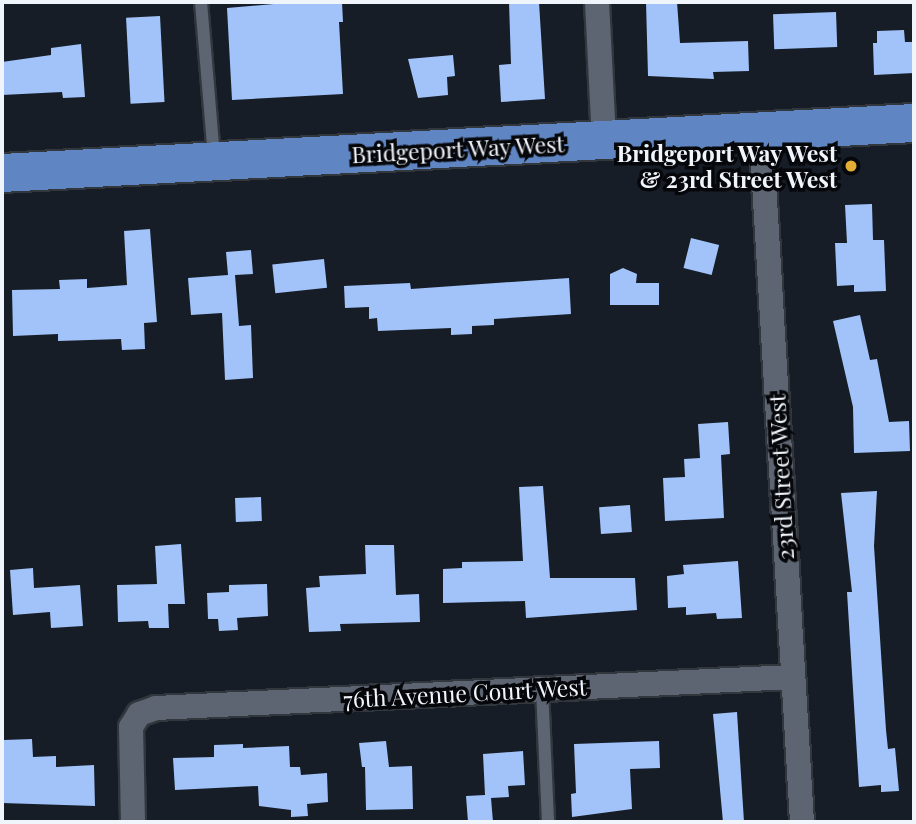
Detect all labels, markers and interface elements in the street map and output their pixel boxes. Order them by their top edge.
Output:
street label: Bridgeport Way West [350,130,566,168]
place label: Bridgeport Way West & 23rd Street West [614,139,837,193]
marker: Bridgeport Way West & 23rd Street West [843,158,859,174]
street label: 23rd Street West [763,393,799,561]
street label: 76th Avenue Court West [342,673,588,713]

